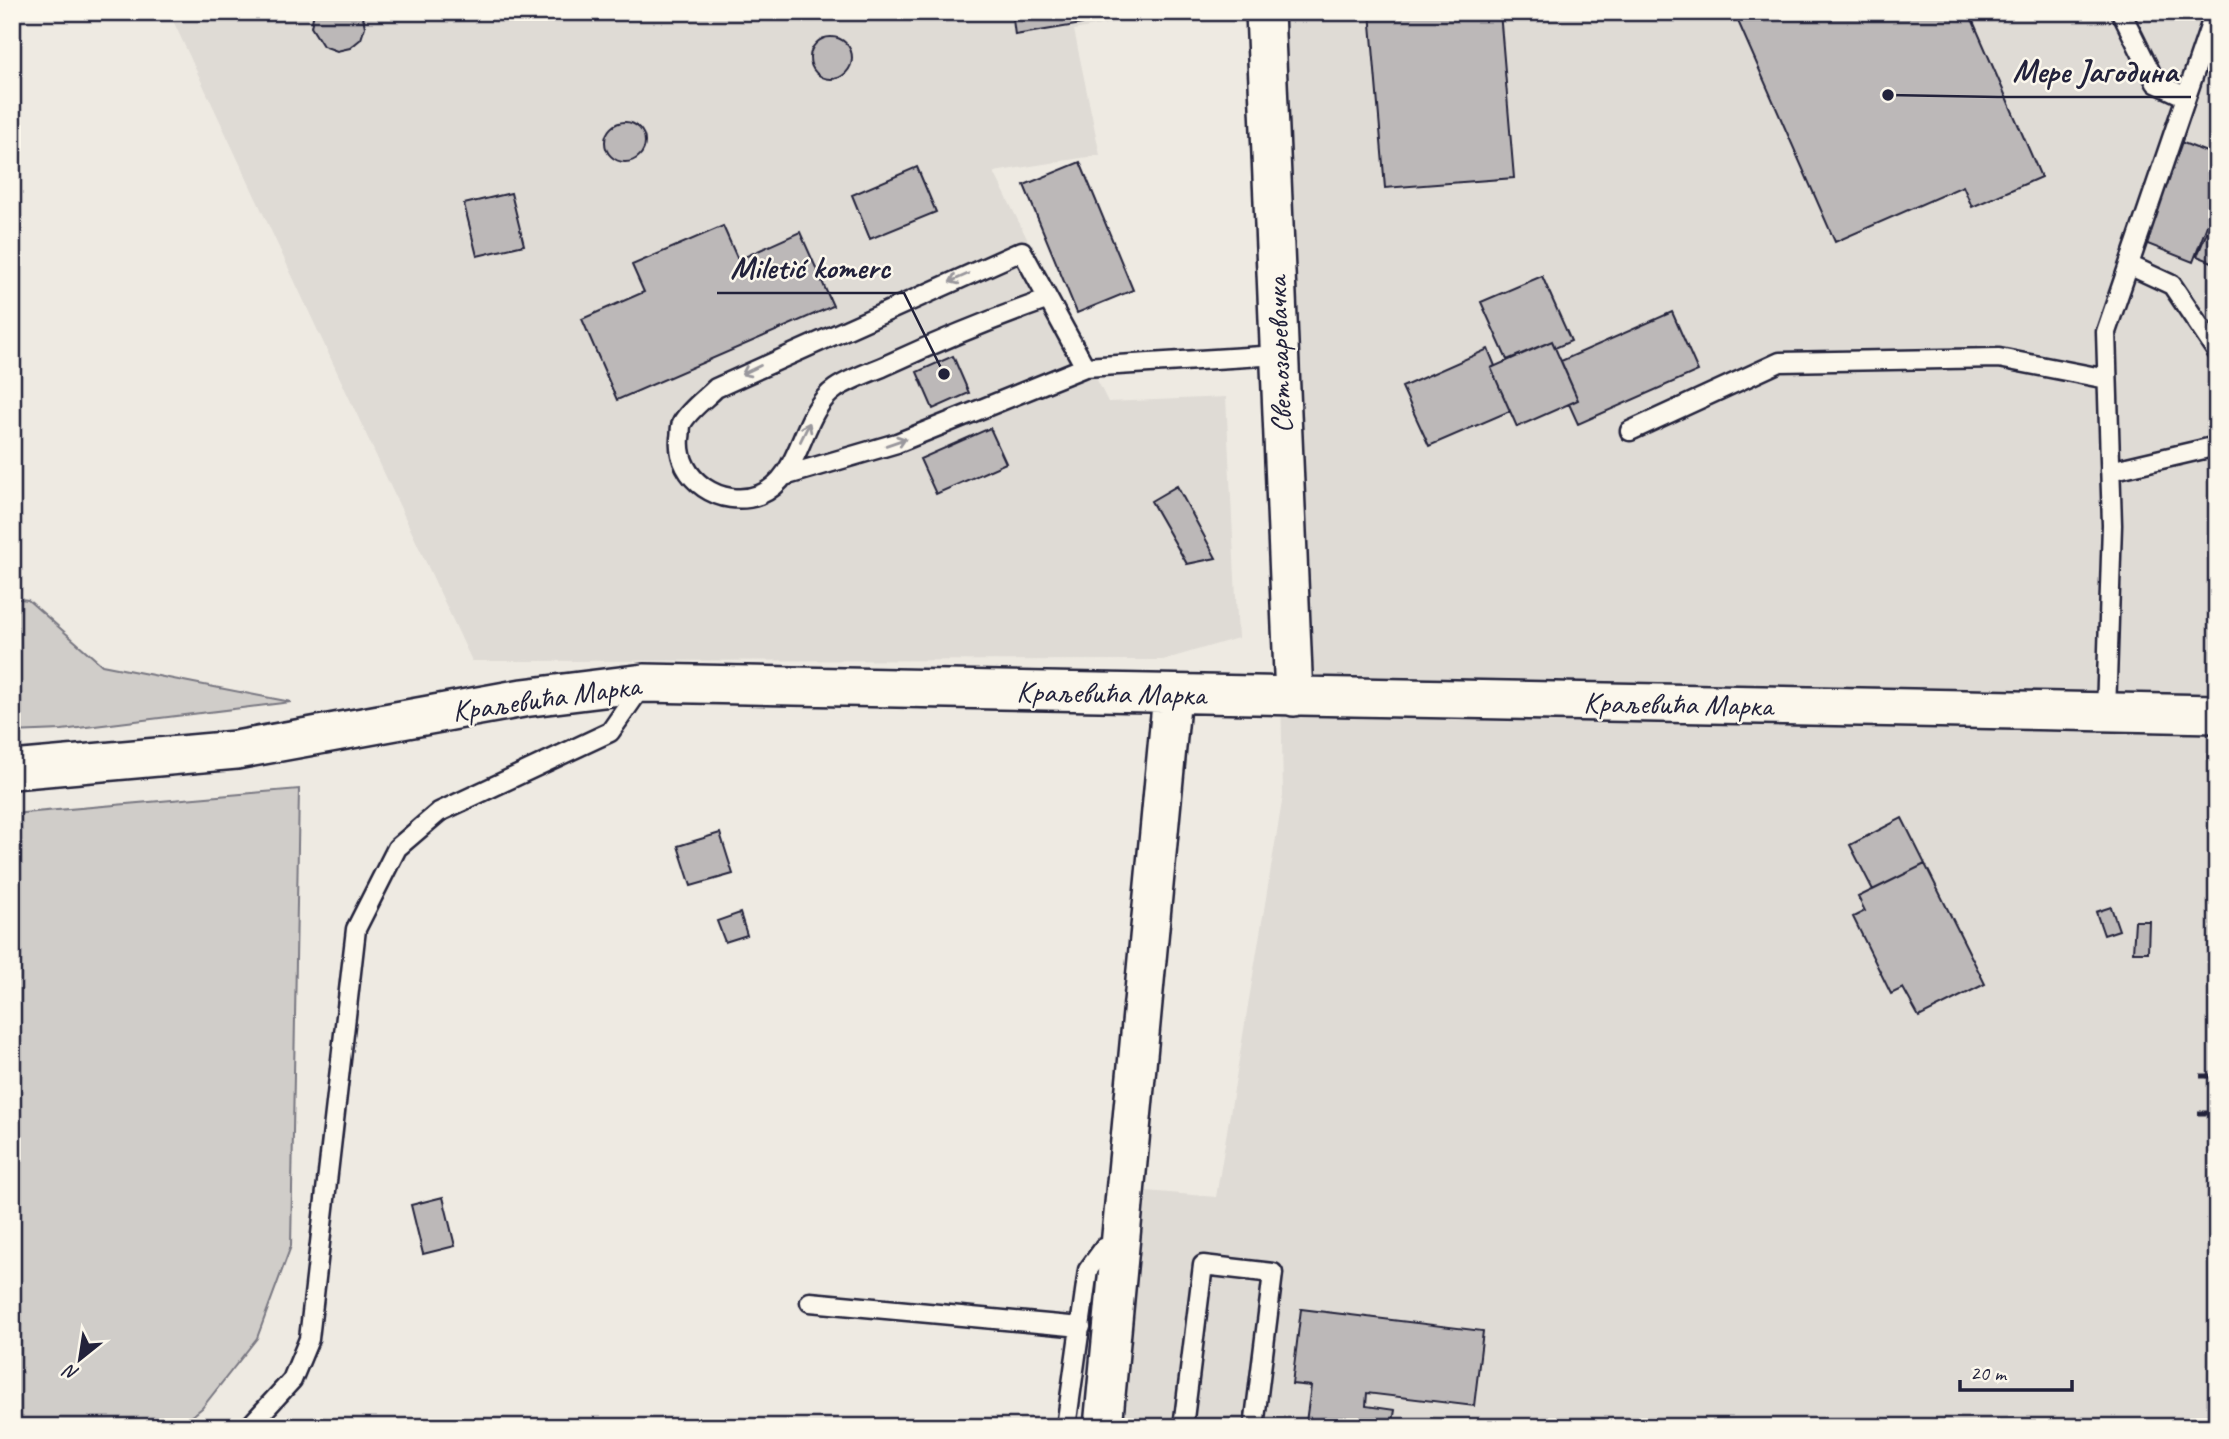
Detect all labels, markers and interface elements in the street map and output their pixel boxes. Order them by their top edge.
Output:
callout: Мере Јагодина [1998,44,2191,97]
text: Мере Јагодина [2013,51,2180,92]
callout: Miletić komerc [717,240,904,293]
text: Miletić komerc [730,247,892,288]
one-way arrow [949,272,971,285]
street label: Светозаревачка [1257,273,1301,434]
one-way arrow [741,364,762,378]
one-way arrow [799,422,812,443]
one-way arrow [885,435,907,447]
street label: Краљевића Марка [450,666,645,730]
street label: Краљевића Марка [1016,672,1209,714]
street label: Краљевића Марка [1583,683,1776,725]
north arrow [46,1324,116,1394]
scale bar [1960,1348,2072,1392]
text: N [58,1358,83,1386]
text: 20 m [1970,1360,2008,1386]

